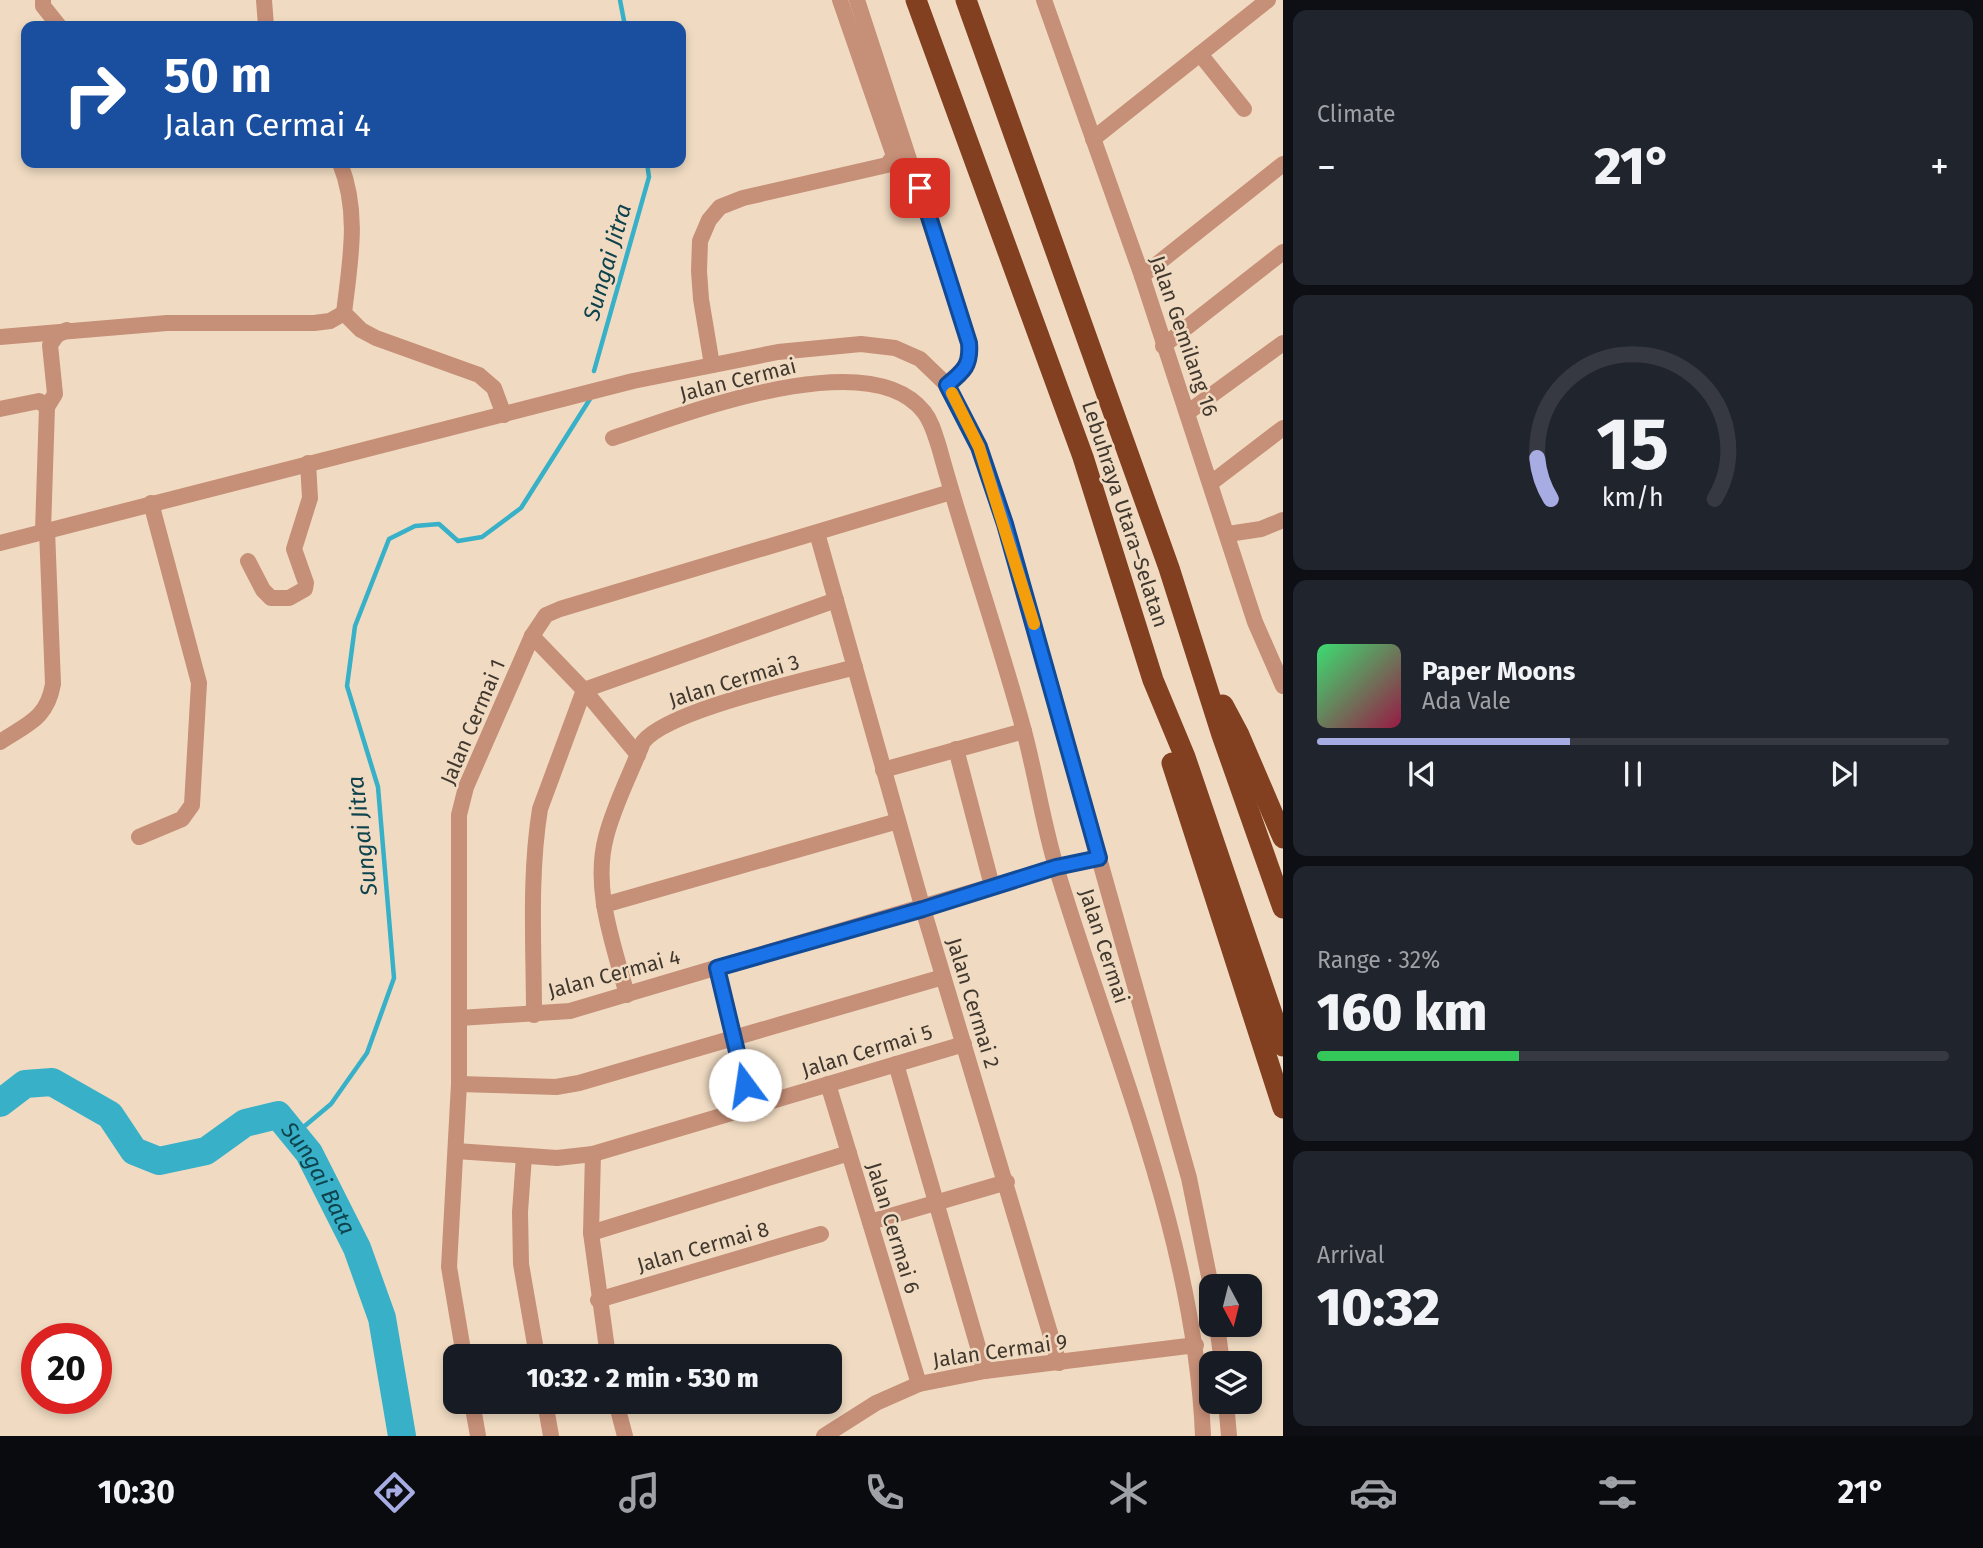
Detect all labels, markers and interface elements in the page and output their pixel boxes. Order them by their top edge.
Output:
text: 50 m [164,46,272,105]
icon: right [49,49,140,140]
text: Climate [1317,100,1396,128]
text: Jalan Cermai 4 [164,106,371,144]
text: 21° [1594,135,1672,198]
text: − [1317,144,1336,190]
text: + [1930,144,1949,190]
pin [890,158,950,218]
icon: arrive [901,169,939,207]
water label: Sungai Jitra [577,200,637,325]
street label: Jalan Gemilang 16 [1144,252,1224,420]
street label: Jalan Cermai [677,353,799,407]
street label: Lebuhraya Utara–Selatan [1076,397,1174,631]
text: 15 [1597,401,1669,488]
text: km/h [1602,483,1664,513]
street label: Jalan Cermai 3 [666,649,802,713]
street label: Jalan Cermai 1 [435,655,511,789]
text: Paper Moons [1422,656,1575,687]
text: Ada Vale [1422,687,1511,715]
icon: previous [1403,755,1441,793]
icon: pause [1614,755,1652,793]
icon: next [1825,755,1863,793]
water label: Sungai Jitra [341,775,383,898]
street label: Jalan Cermai [1073,885,1135,1007]
street label: Jalan Cermai 2 [941,935,1005,1071]
street label: Jalan Cermai 4 [545,944,683,1004]
text: Range · 32% [1317,946,1440,974]
text: 160 km [1317,981,1487,1044]
street label: Jalan Cermai 5 [799,1019,935,1083]
position arrow [708,1048,782,1122]
water label: Sungai Bata [275,1115,362,1239]
street label: Jalan Cermai 6 [861,1159,925,1297]
street label: Jalan Cermai 8 [634,1216,772,1278]
text: Arrival [1317,1241,1384,1269]
north arrow [1199,1274,1262,1337]
map controls [1199,1274,1262,1414]
text: 10:32 [1317,1276,1440,1339]
speed limit sign: 20 [21,1323,112,1414]
street label: Jalan Cermai 9 [931,1329,1069,1373]
button: layers [1199,1351,1262,1414]
text: 10:32 · 2 min · 530 m [526,1363,759,1394]
icon: directions [370,1468,419,1517]
icon: music [615,1468,664,1517]
icon: phone [860,1468,909,1517]
icon: climate [1104,1468,1153,1517]
icon: car [1349,1468,1398,1517]
icon: filters [1593,1468,1642,1517]
text: 10:30 [98,1473,175,1511]
text: 21° [1838,1473,1885,1511]

